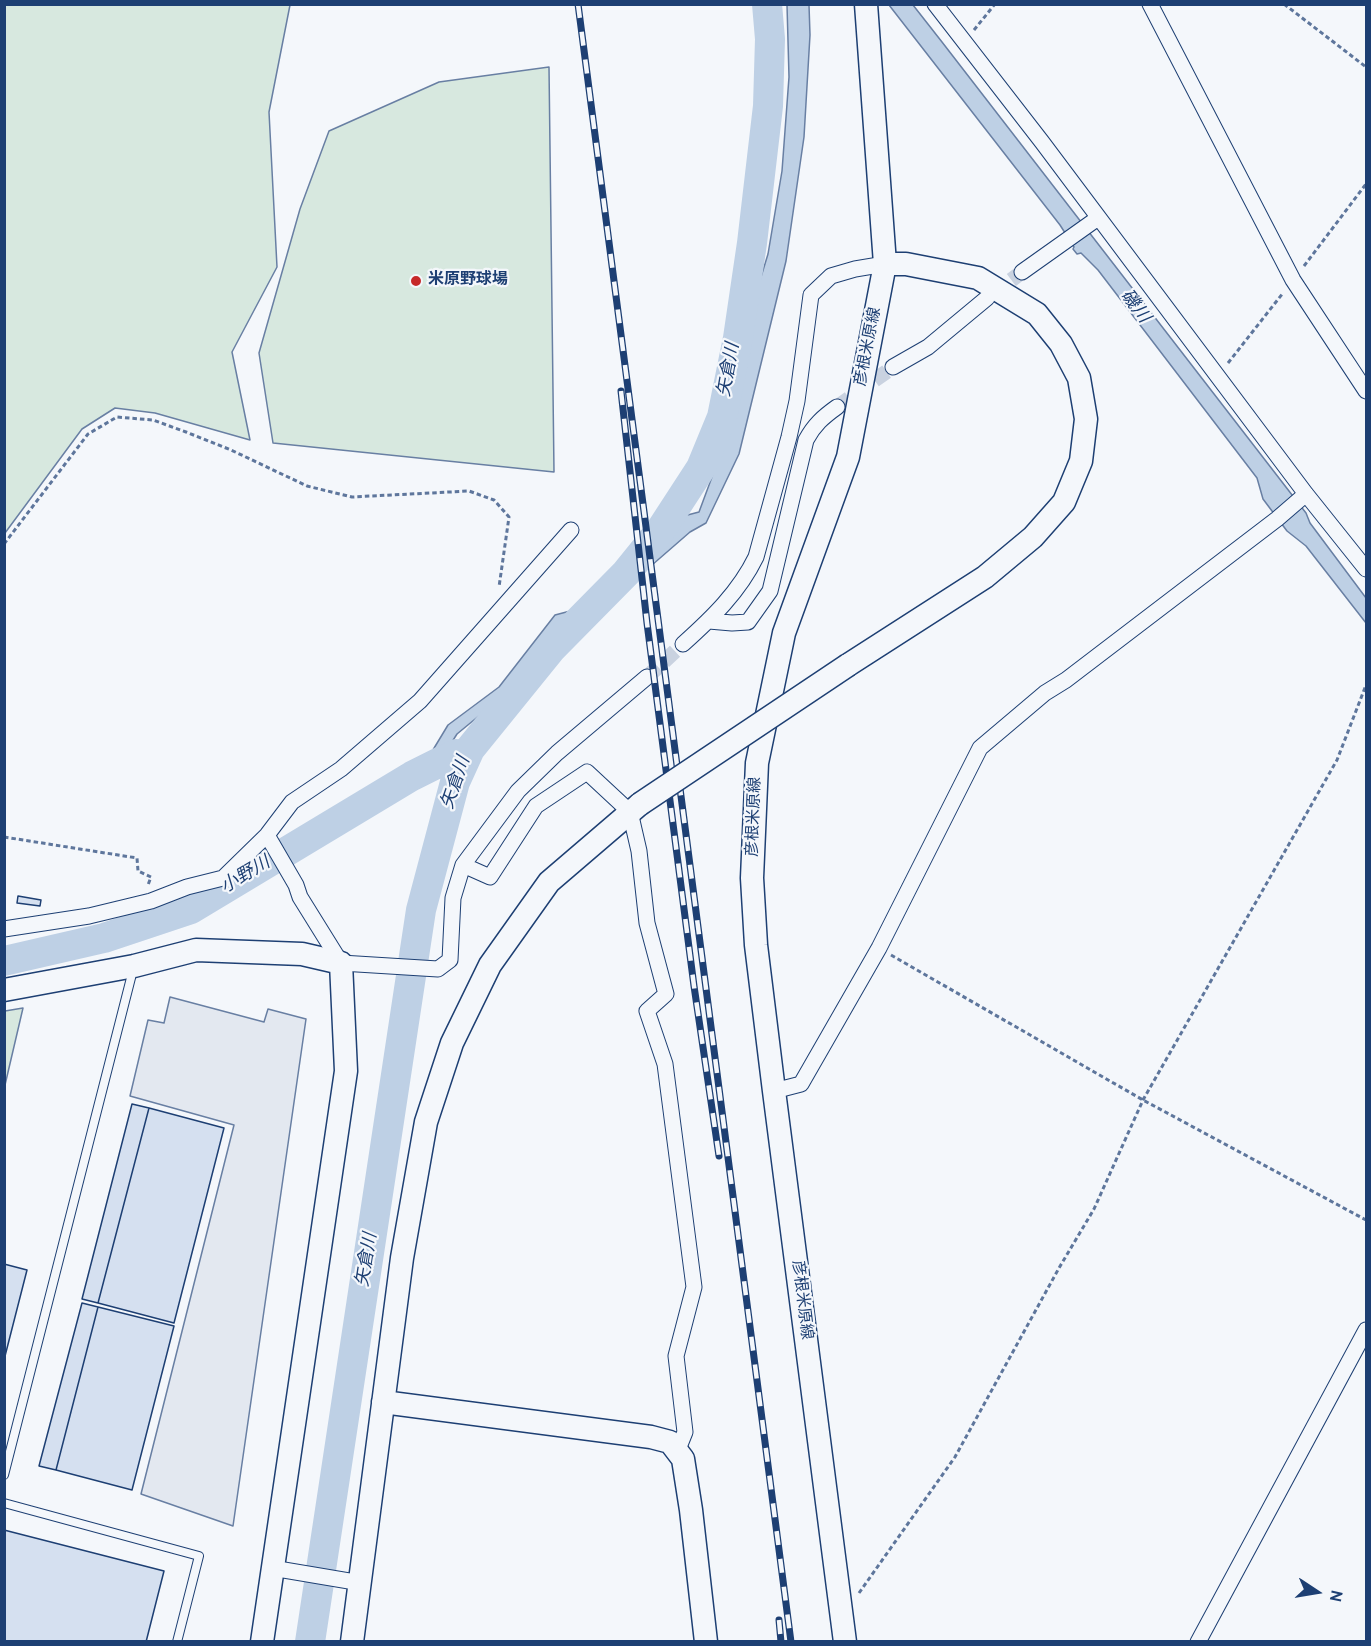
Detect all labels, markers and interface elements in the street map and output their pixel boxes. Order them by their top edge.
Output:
place label: 米原野球場 [428,271,508,291]
marker: 米原野球場 [409,274,423,288]
water label: 磯川 [1115,286,1153,328]
street label: 彦根米原線 [852,306,886,388]
water label: 矢倉川 [715,342,745,398]
water label: 矢倉川 [438,754,476,812]
street label: 彦根米原線 [744,777,766,857]
water label: 小野川 [217,853,275,899]
water label: 矢倉川 [353,1232,383,1288]
street label: 彦根米原線 [787,1259,815,1341]
north arrow [1287,1562,1347,1622]
text: N [1324,1588,1346,1603]

